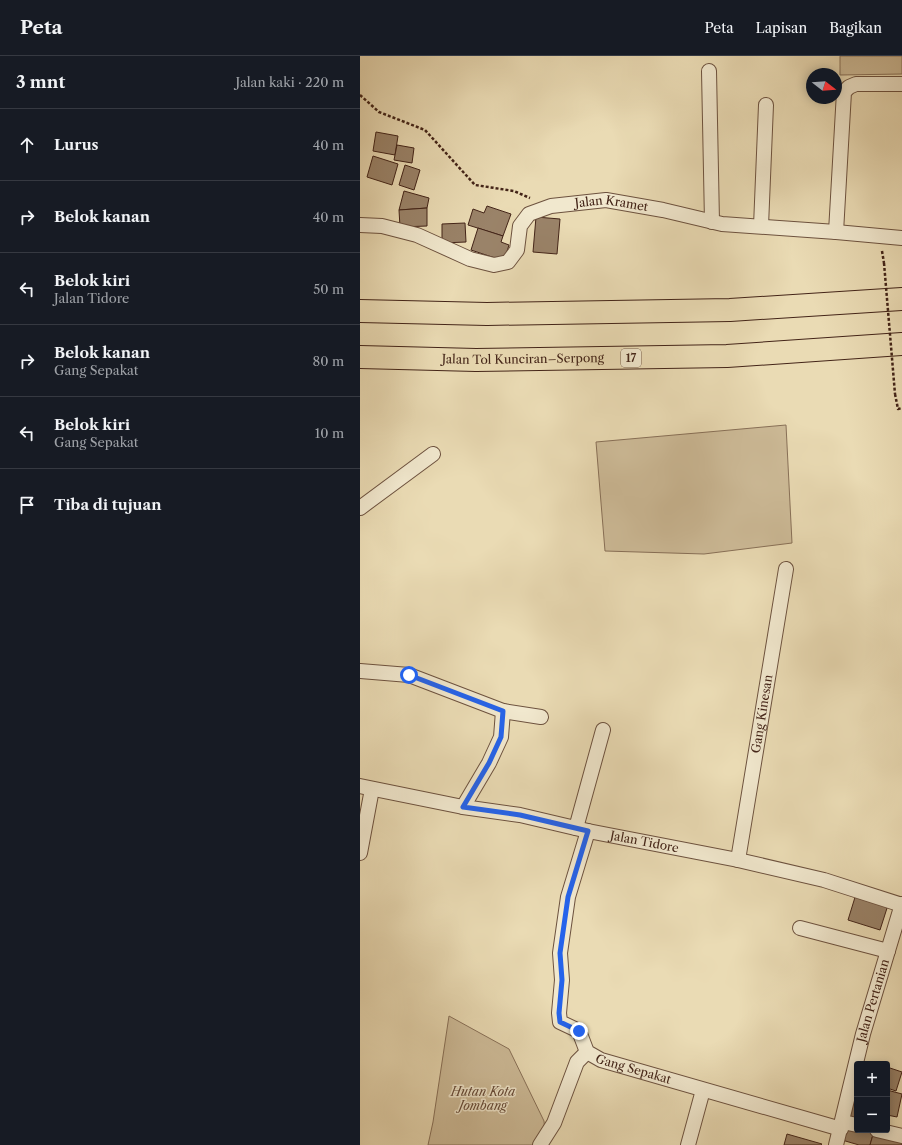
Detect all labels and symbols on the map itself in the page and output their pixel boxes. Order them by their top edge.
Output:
north arrow [806,68,842,104]
street label: Jalan Kramet [572,192,650,214]
road number: 17 [621,349,641,367]
street label: Jalan Tol Kunciran–Serpong [440,350,605,367]
route start [400,666,418,684]
street label: Gang Kinesan [748,673,776,754]
street label: Jalan Tidore [607,827,680,855]
street label: Jalan Pertanian [853,957,892,1046]
route end [570,1022,588,1040]
street label: Gang Sepakat [593,1050,674,1087]
park label: Hutan Kota Jombang [450,1084,515,1113]

